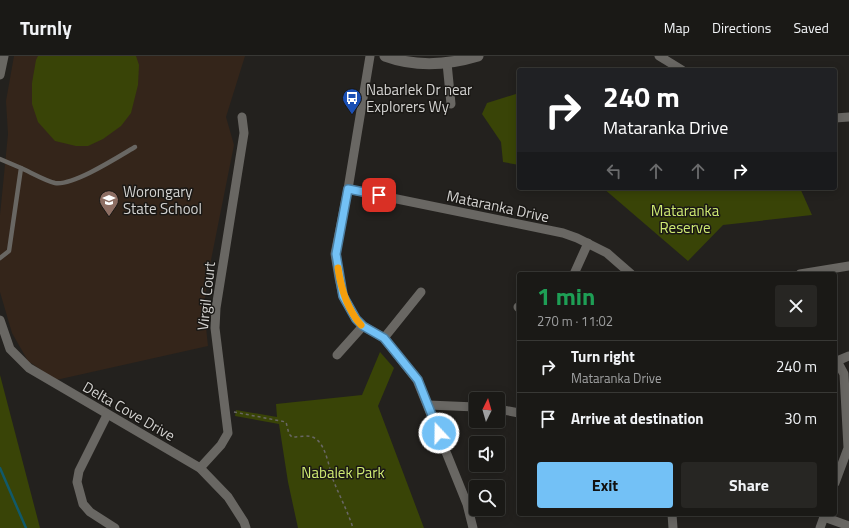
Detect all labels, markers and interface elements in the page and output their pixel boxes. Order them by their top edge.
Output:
text: Turnly [20,13,72,42]
text: Map [664,17,690,38]
text: Directions [712,17,771,38]
text: Saved [793,17,829,38]
text: 240 m [603,75,680,118]
place label: Nabarlek Dr near Explorers Wy [366,78,472,118]
icon: right [537,84,589,136]
bus stop icon: Nabarlek Dr near Explorers Wy [341,87,363,115]
text: Mataranka Drive [603,114,728,141]
icon: left [603,160,625,182]
icon: ahead [645,160,667,182]
icon: ahead [687,160,709,182]
icon: right [729,160,751,182]
pin [362,178,396,212]
place label: Worongary State School [123,180,202,220]
icon: arrive [368,184,390,206]
street label: Mataranka Drive [445,184,551,228]
school or university icon: Worongary State School [98,189,120,217]
park label: Mataranka Reserve [651,199,720,239]
street label: Virgil Court [191,260,221,332]
text: 1 min [537,278,595,314]
button: close [775,285,817,327]
text: 270 m · 11:02 [537,311,613,331]
text: Turn right [571,345,635,368]
text: 240 m [776,355,817,378]
icon: right [537,356,559,378]
text: Mataranka Drive [571,368,662,388]
street label: Delta Cove Drive [78,375,180,447]
north arrow [469,392,505,428]
map controls [469,392,505,516]
text: Arrive at destination [571,407,704,430]
text: 30 m [784,407,817,430]
icon: arrive [537,408,559,430]
position arrow [418,412,460,454]
button: sound [469,436,505,472]
park label: Nabalek Park [301,461,385,484]
button: Exit [537,462,673,508]
button: Share [681,462,817,508]
button: search [469,480,505,516]

